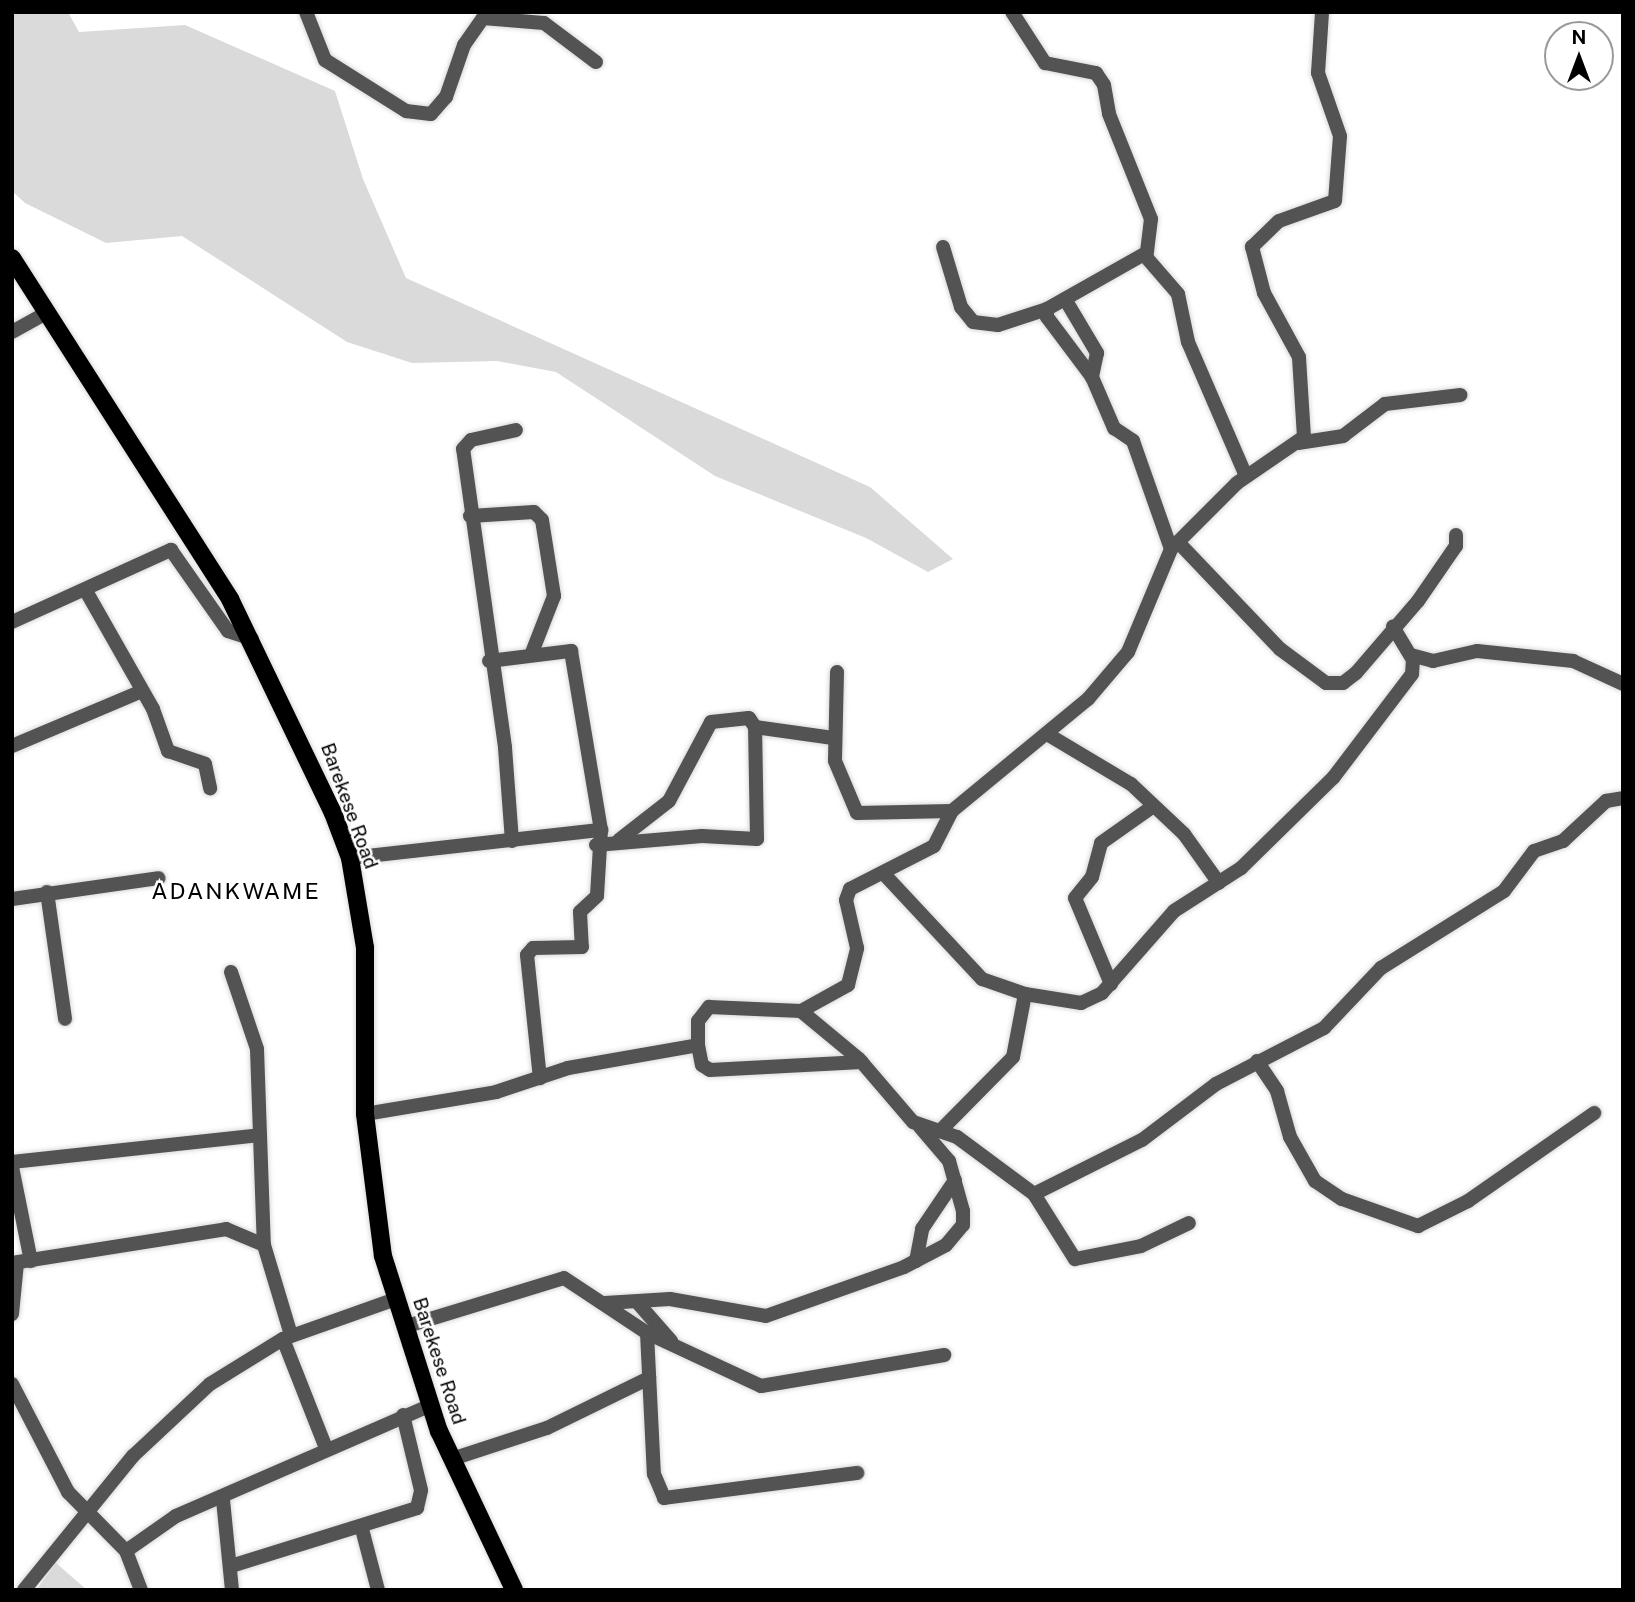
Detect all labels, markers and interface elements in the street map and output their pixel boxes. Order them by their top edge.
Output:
north arrow [1544,21,1614,91]
text: N [1572,26,1586,48]
street label: Barekese Road [316,740,382,872]
district label: ADANKWAME [152,877,320,905]
street label: Barekese Road [408,1295,470,1427]

